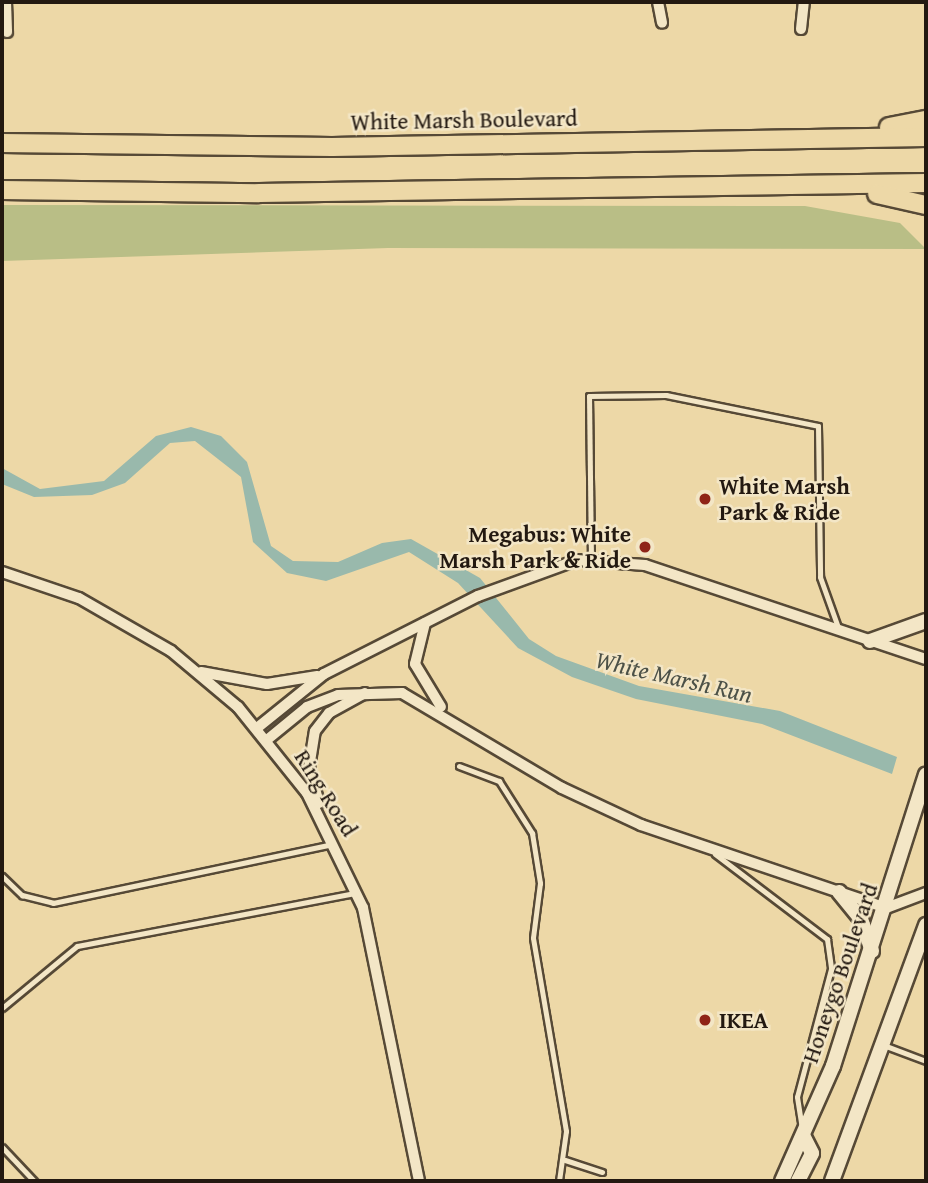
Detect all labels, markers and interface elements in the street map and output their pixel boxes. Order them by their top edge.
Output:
street label: White Marsh Boulevard [350,104,578,136]
place label: White Marsh Park & Ride [719,472,850,526]
marker: White Marsh Park & Ride [697,491,713,507]
place label: Megabus: White Marsh Park & Ride [439,520,631,574]
marker: Megabus: White Marsh Park & Ride [637,539,653,555]
water label: White Marsh Run [593,645,755,709]
street label: Ring Road [289,744,363,842]
street label: Honeygo Boulevard [796,880,884,1066]
place label: IKEA [719,1006,768,1034]
marker: IKEA [697,1012,713,1028]

